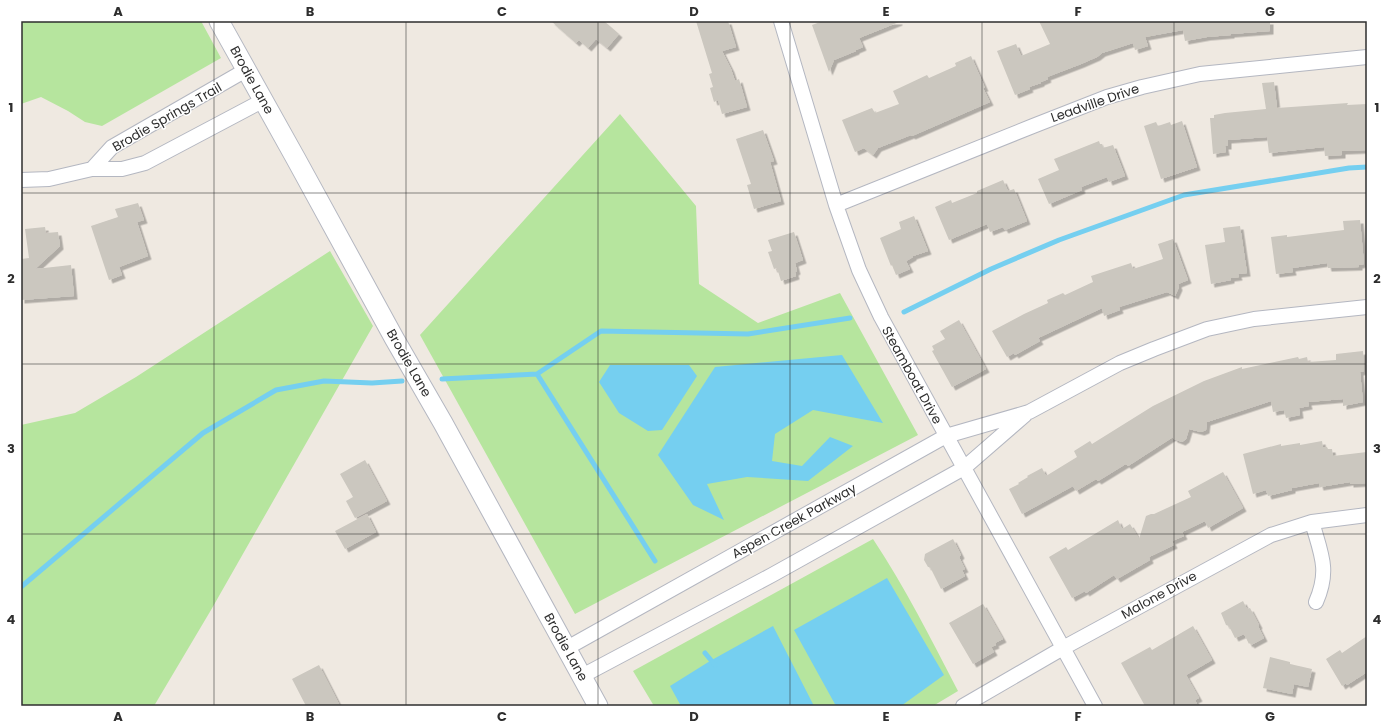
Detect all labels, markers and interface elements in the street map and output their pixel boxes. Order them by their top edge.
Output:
text: A [113,2,123,21]
text: B [306,2,315,21]
text: C [497,2,507,21]
text: D [689,2,699,21]
text: E [882,2,890,21]
text: F [1074,2,1082,21]
text: G [1265,2,1275,21]
street label: Brodie Lane [225,42,279,118]
street label: Brodie Springs Trail [109,78,225,156]
street label: Leadville Drive [1048,79,1142,127]
text: 1 [9,98,13,117]
text: 1 [1375,98,1379,117]
text: 2 [7,269,15,288]
text: 2 [1373,269,1381,288]
street label: Steamboat Drive [877,323,947,427]
street label: Brodie Lane [382,326,436,400]
text: 3 [7,439,15,458]
text: 3 [1373,439,1381,458]
street label: Aspen Creek Parkway [728,478,860,563]
street label: Malone Drive [1118,566,1200,624]
street label: Brodie Lane [539,609,593,685]
text: 4 [7,610,16,629]
text: 4 [1373,610,1382,629]
text: A [113,707,123,726]
text: B [306,707,315,726]
text: C [497,707,507,726]
text: D [689,707,699,726]
text: E [882,707,890,726]
text: F [1074,707,1082,726]
text: G [1265,707,1275,726]

